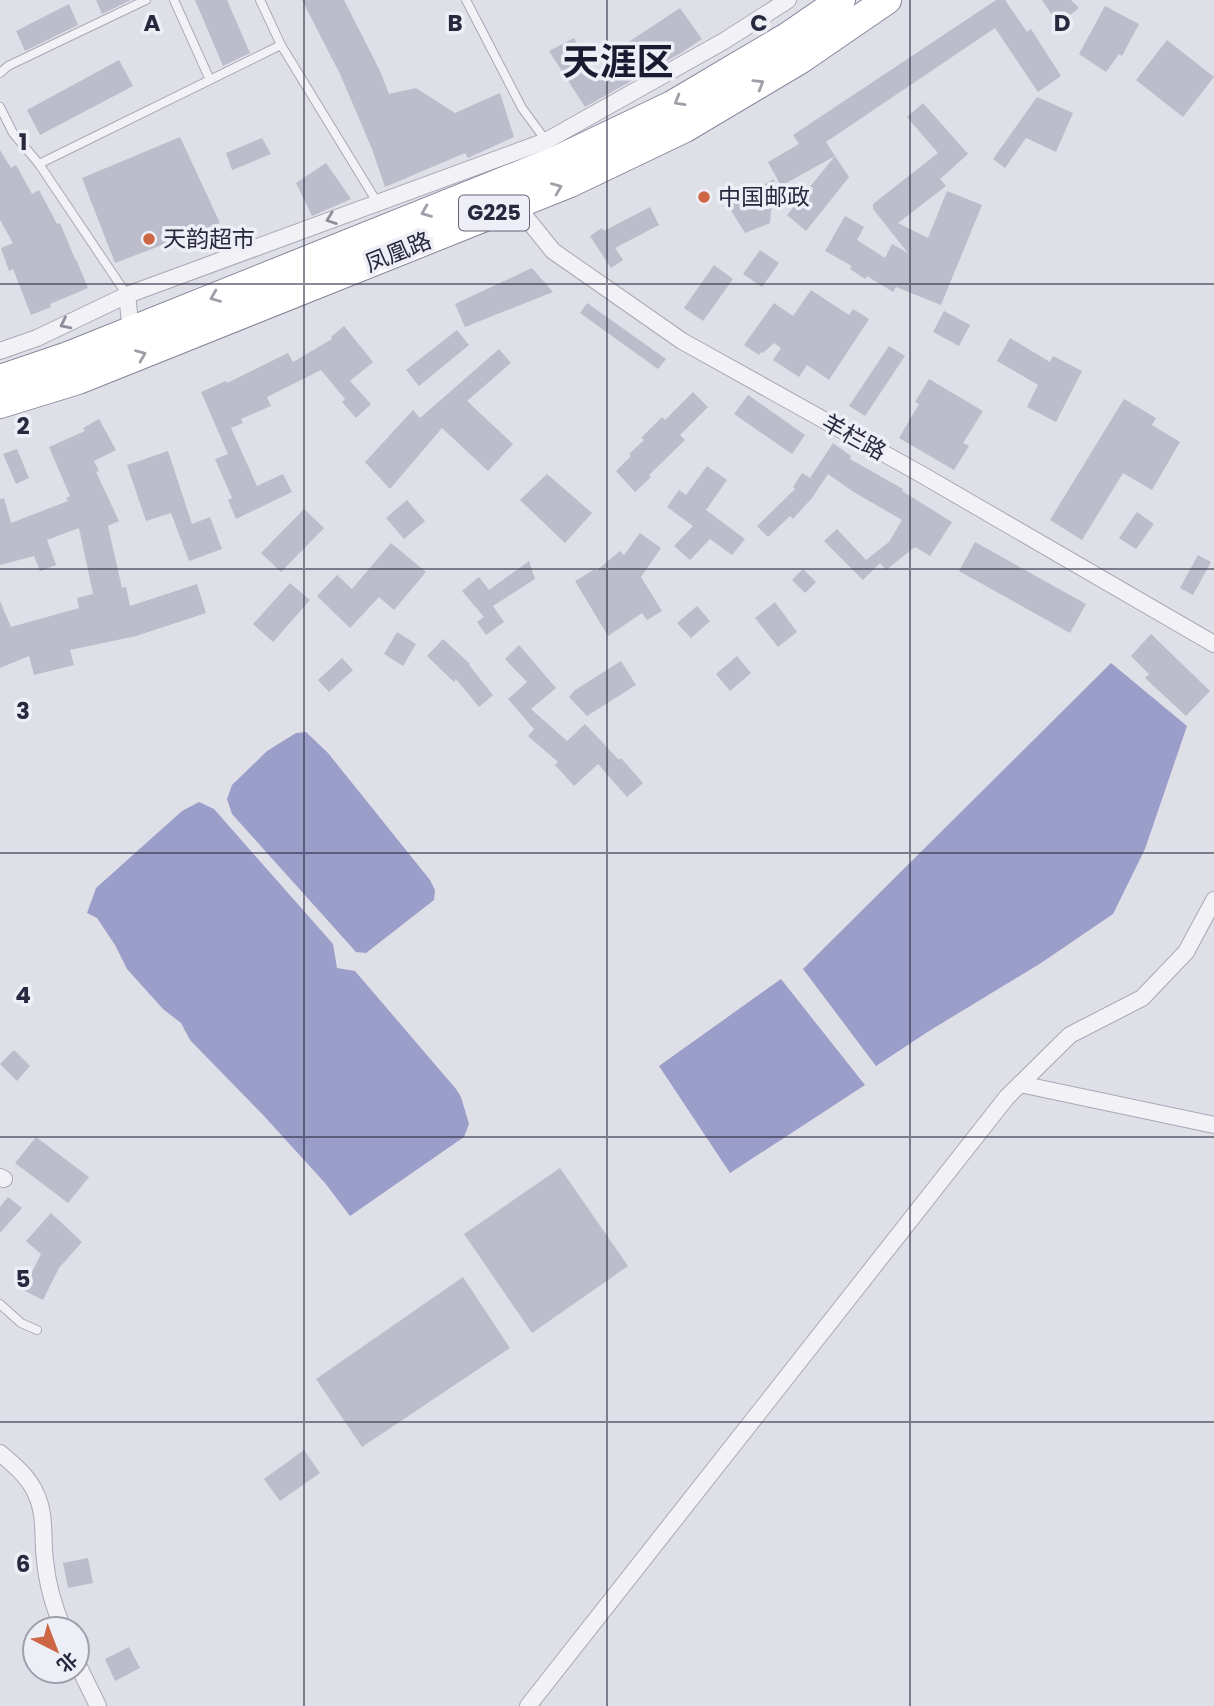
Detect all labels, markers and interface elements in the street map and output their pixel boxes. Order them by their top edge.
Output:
text: A [144,7,161,39]
text: B [447,7,463,39]
text: C [750,7,768,39]
text: D [1054,7,1070,39]
district label: 天涯区 [563,36,674,88]
one-way arrow [751,79,764,92]
one-way arrow [674,93,687,106]
text: 1 [19,126,27,158]
place label: 中国邮政 [718,181,810,213]
one-way arrow [550,182,562,196]
marker: 中国邮政 [696,189,712,205]
road number: G225 [459,196,529,230]
one-way arrow [421,204,434,218]
one-way arrow [325,211,337,225]
place label: 天韵超市 [163,223,255,255]
street label: 凤凰路 [360,224,436,280]
marker: 天韵超市 [141,231,157,247]
one-way arrow [210,288,222,302]
one-way arrow [60,316,72,330]
one-way arrow [134,349,146,363]
street label: 羊栏路 [816,406,892,468]
text: 2 [16,410,30,442]
text: 3 [16,695,30,727]
text: 4 [15,979,31,1011]
text: 5 [16,1263,30,1295]
text: 6 [16,1548,30,1580]
north arrow [21,1615,91,1685]
text: 北 [51,1646,83,1679]

